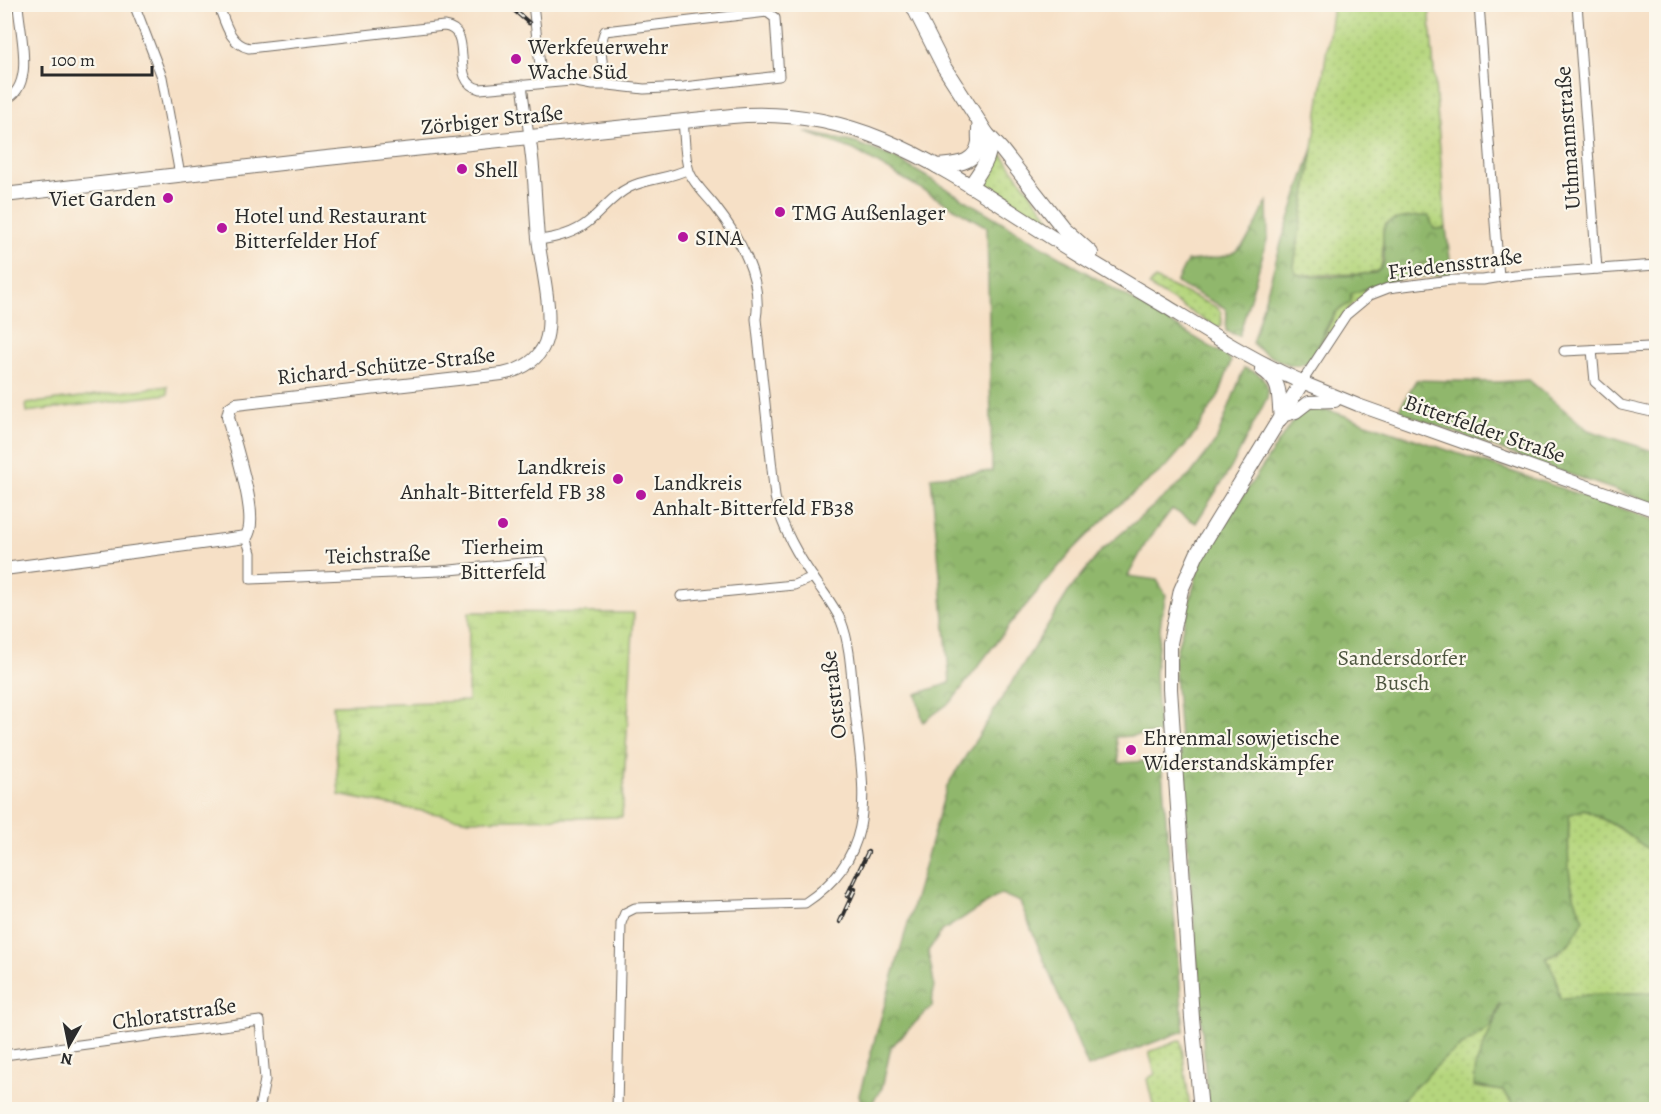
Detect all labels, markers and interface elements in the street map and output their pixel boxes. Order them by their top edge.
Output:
place label: Werkfeuerwehr Wache Süd [527,32,669,87]
scale bar [42,39,152,77]
text: 100 m [51,48,95,72]
marker: Werkfeuerwehr Wache Süd [509,52,523,66]
street label: Uthmannstraße [1548,65,1588,211]
street label: Zörbiger Straße [420,98,565,142]
place label: Shell [474,155,518,185]
marker: Shell [455,162,469,176]
place label: Viet Garden [48,184,156,214]
marker: Viet Garden [161,191,175,205]
place label: TMG Außenlager [792,198,946,228]
place label: Hotel und Restaurant Bitterfelder Hof [234,201,427,256]
marker: TMG Außenlager [773,205,787,219]
marker: Hotel und Restaurant Bitterfelder Hof [215,221,229,235]
place label: SINA [695,223,744,253]
marker: SINA [676,230,690,244]
street label: Friedensstraße [1386,241,1524,287]
street label: Richard-Schütze-Straße [276,340,497,392]
street label: Bitterfelder Straße [1400,387,1569,471]
place label: Landkreis Anhalt-Bitterfeld FB 38 [399,452,606,507]
place label: Landkreis Anhalt-Bitterfeld FB38 [652,468,854,523]
marker: Landkreis Anhalt-Bitterfeld FB 38 [611,472,625,486]
marker: Landkreis Anhalt-Bitterfeld FB38 [634,488,648,502]
marker: Tierheim Bitterfeld [496,516,510,530]
place label: Tierheim Bitterfeld [460,532,546,587]
street label: Teichstraße [325,538,431,572]
park label: Sandersdorfer Busch [1338,643,1466,698]
street label: Oststraße [814,649,854,741]
place label: Ehrenmal sowjetische Widerstandskämpfer [1142,723,1340,778]
marker: Ehrenmal sowjetische Widerstandskämpfer [1124,743,1138,757]
street label: Chloratstraße [110,990,238,1038]
north arrow [39,1015,99,1075]
text: N [59,1047,74,1071]

